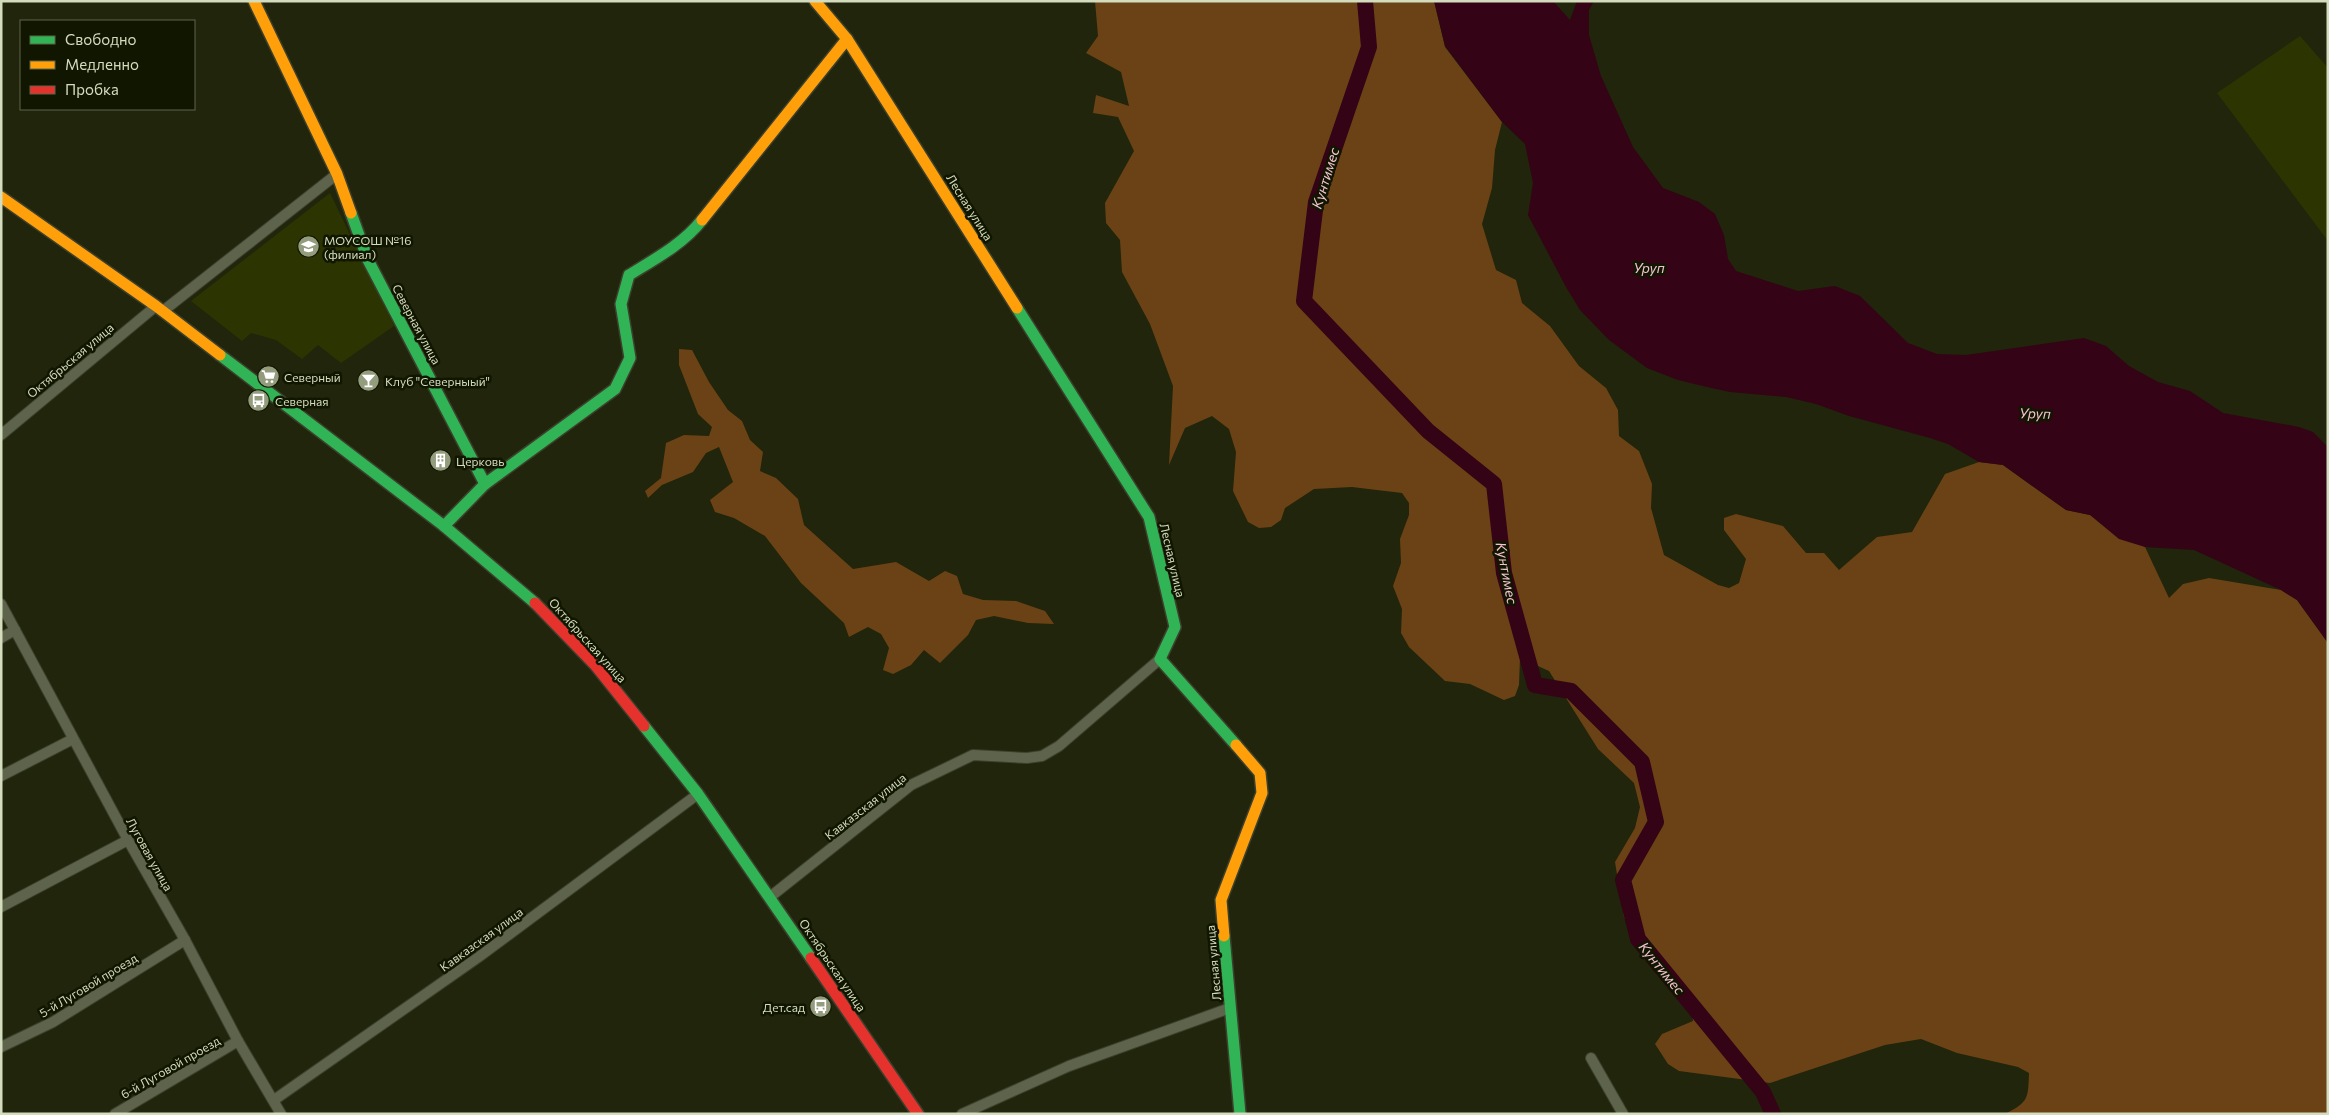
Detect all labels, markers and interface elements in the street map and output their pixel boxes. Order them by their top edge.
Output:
legend [20,20,195,110]
text: Свободно [65,30,136,48]
text: Медленно [65,55,139,73]
text: Пробка [65,80,119,98]
water label: Кунтимес [1308,145,1342,211]
street label: Лесная улица [944,171,996,243]
place label: МОУСОШ №16 (филиал) [324,233,412,261]
school or university icon: МОУСОШ №16 (филиал) [296,235,320,259]
water label: Уруп [1633,259,1665,276]
street label: Северная улица [390,282,444,366]
street label: Октябрьская улица [24,320,116,400]
supermarket icon: Северный [256,365,280,389]
bar icon: Клуб "Северныый" [357,369,381,393]
place label: Северный [284,370,341,384]
place label: Клуб "Северныый" [385,374,490,388]
bus stop icon: Северная [247,389,271,413]
place label: Северная [275,394,329,408]
water label: Уруп [2019,404,2051,422]
building icon: Церковь [428,449,452,473]
place label: Церковь [456,454,504,468]
street label: Лесная улица [1158,522,1188,598]
water label: Кунтимес [1493,541,1521,606]
street label: Октябрьская улица [546,595,630,685]
street label: Кавказская улица [822,770,908,842]
street label: Луговая улица [124,815,176,893]
street label: Кавказская улица [437,904,525,974]
street label: Октябрьская улица [797,916,869,1014]
street label: Лесная улица [1203,925,1223,1001]
water label: Кунтимес [1636,938,1688,998]
street label: 5-й Луговой проезд [37,950,139,1020]
bus stop icon: Дет.сад [809,995,833,1019]
place label: Дет.сад [763,1000,805,1014]
street label: 6-й Луговой проезд [118,1033,222,1101]

